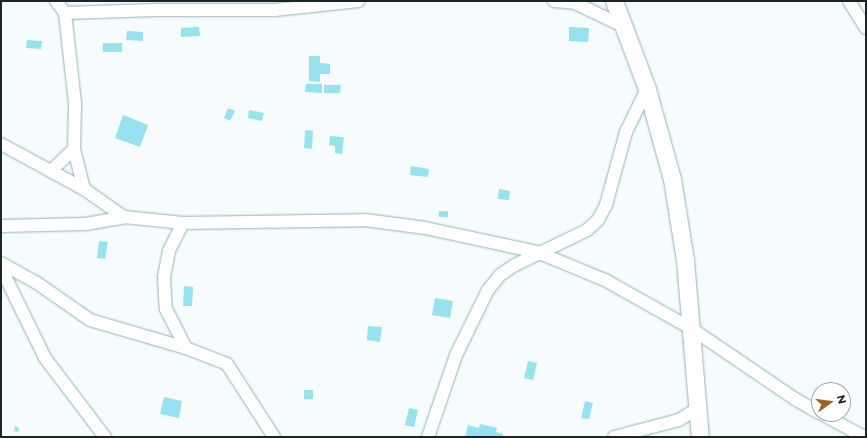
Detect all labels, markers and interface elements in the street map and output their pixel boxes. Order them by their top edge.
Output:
north arrow [811,382,851,422]
text: N [834,393,850,405]

